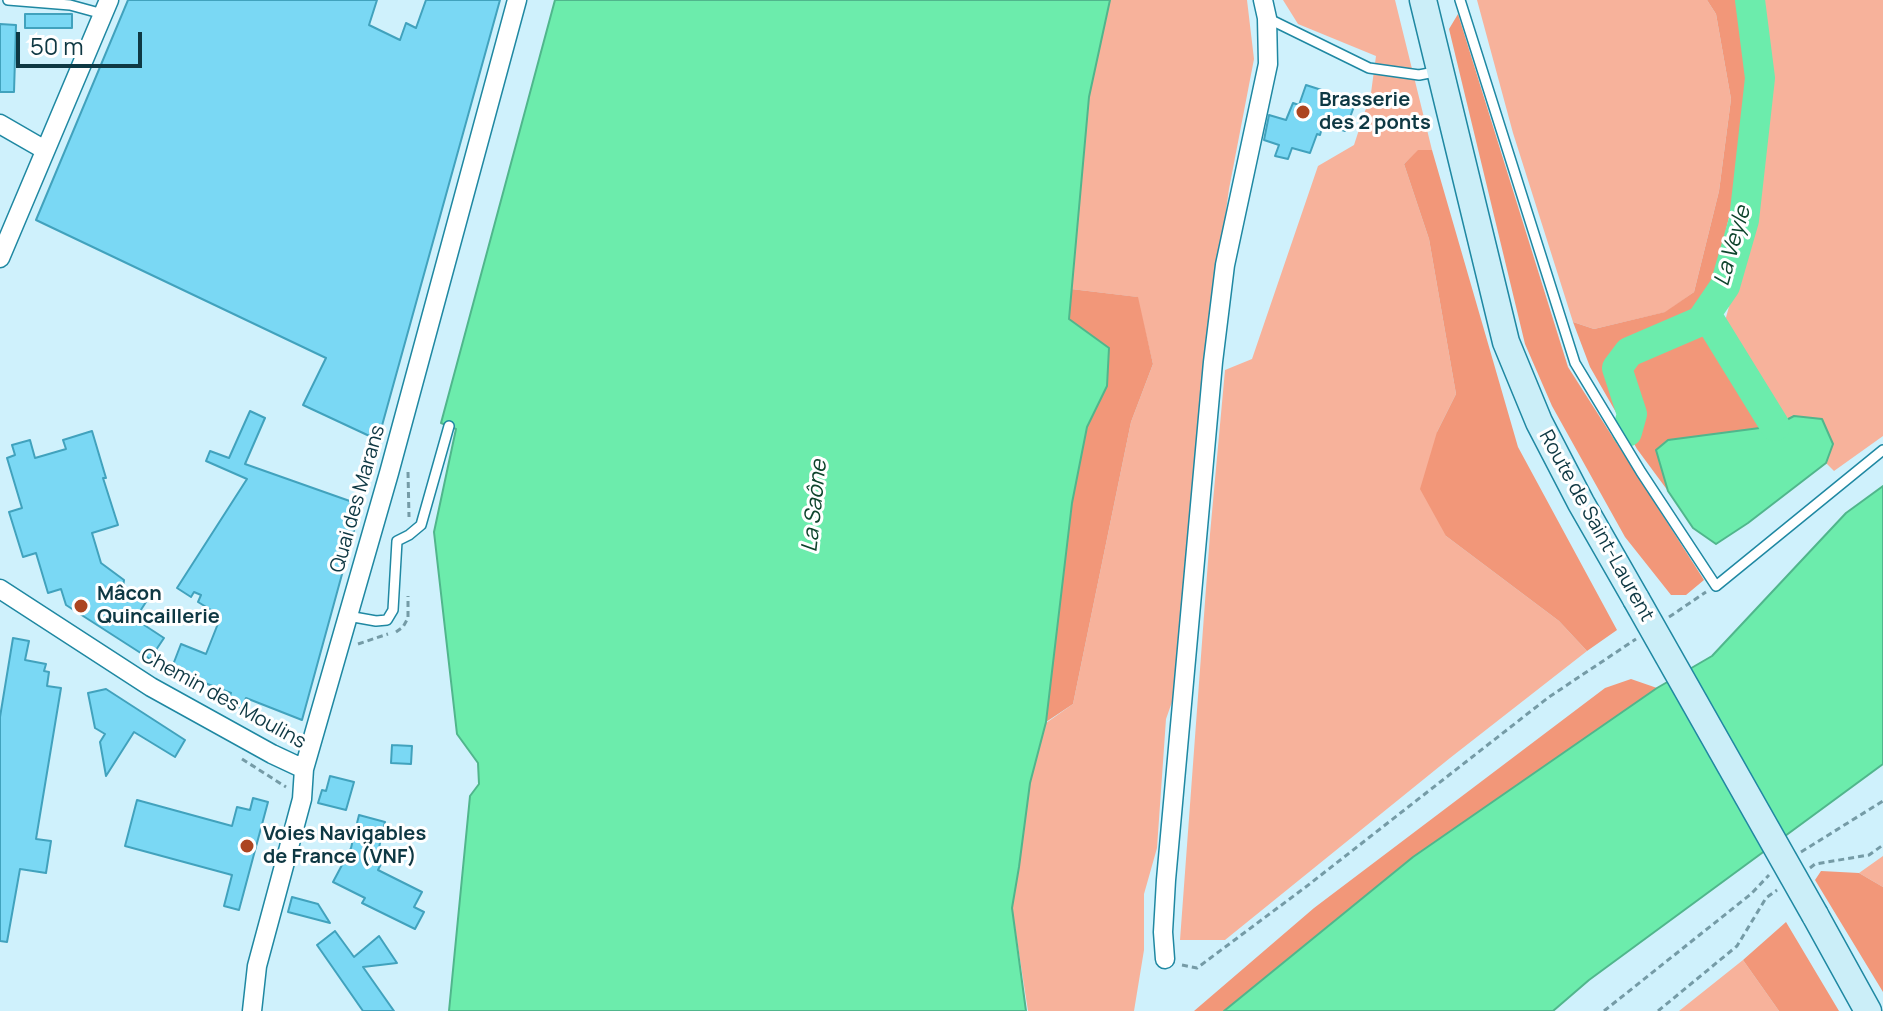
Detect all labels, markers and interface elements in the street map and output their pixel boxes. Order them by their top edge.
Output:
scale bar [20,16,146,66]
text: 50 m [30,29,84,62]
place label: Brasserie des 2 ponts [1319,88,1431,135]
marker: Brasserie des 2 ponts [1294,103,1312,121]
water label: La Veyle [1709,203,1757,289]
street label: Quai des Marans [325,422,391,576]
street label: Route de Saint-Laurent [1533,426,1659,626]
water label: La Saône [797,459,833,553]
place label: Mâcon Quincaillerie [97,582,220,629]
marker: Mâcon Quincaillerie [72,597,90,615]
street label: Chemin des Moulins [136,644,310,754]
place label: Voies Navigables de France (VNF) [263,822,426,869]
marker: Voies Navigables de France (VNF) [238,837,256,855]

